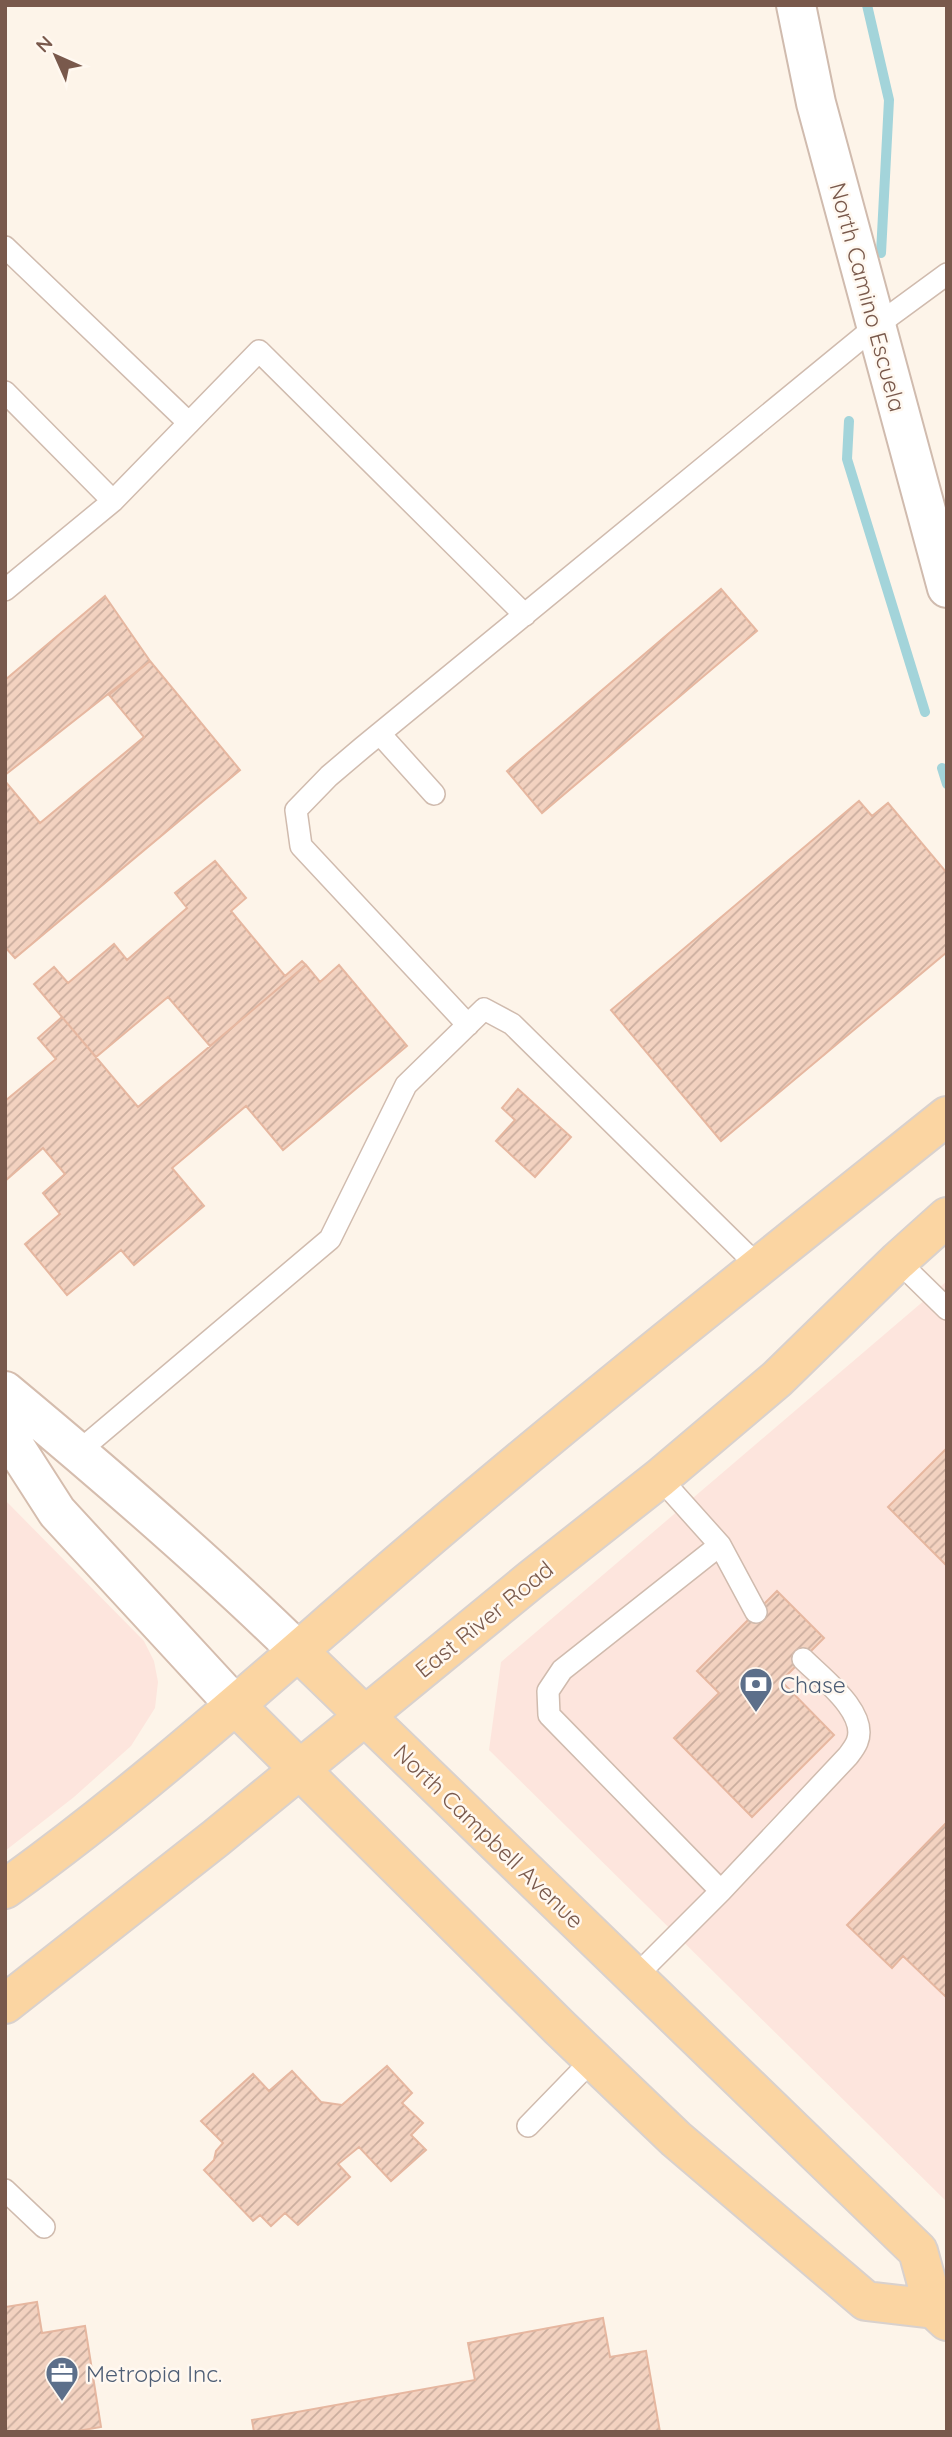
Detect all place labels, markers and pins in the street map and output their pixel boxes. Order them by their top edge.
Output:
bank icon: Chase [737,1665,775,1714]
place label: Chase [780,1670,846,1699]
office icon: Metropia Inc. [43,2354,81,2403]
place label: Metropia Inc. [86,2359,222,2388]

